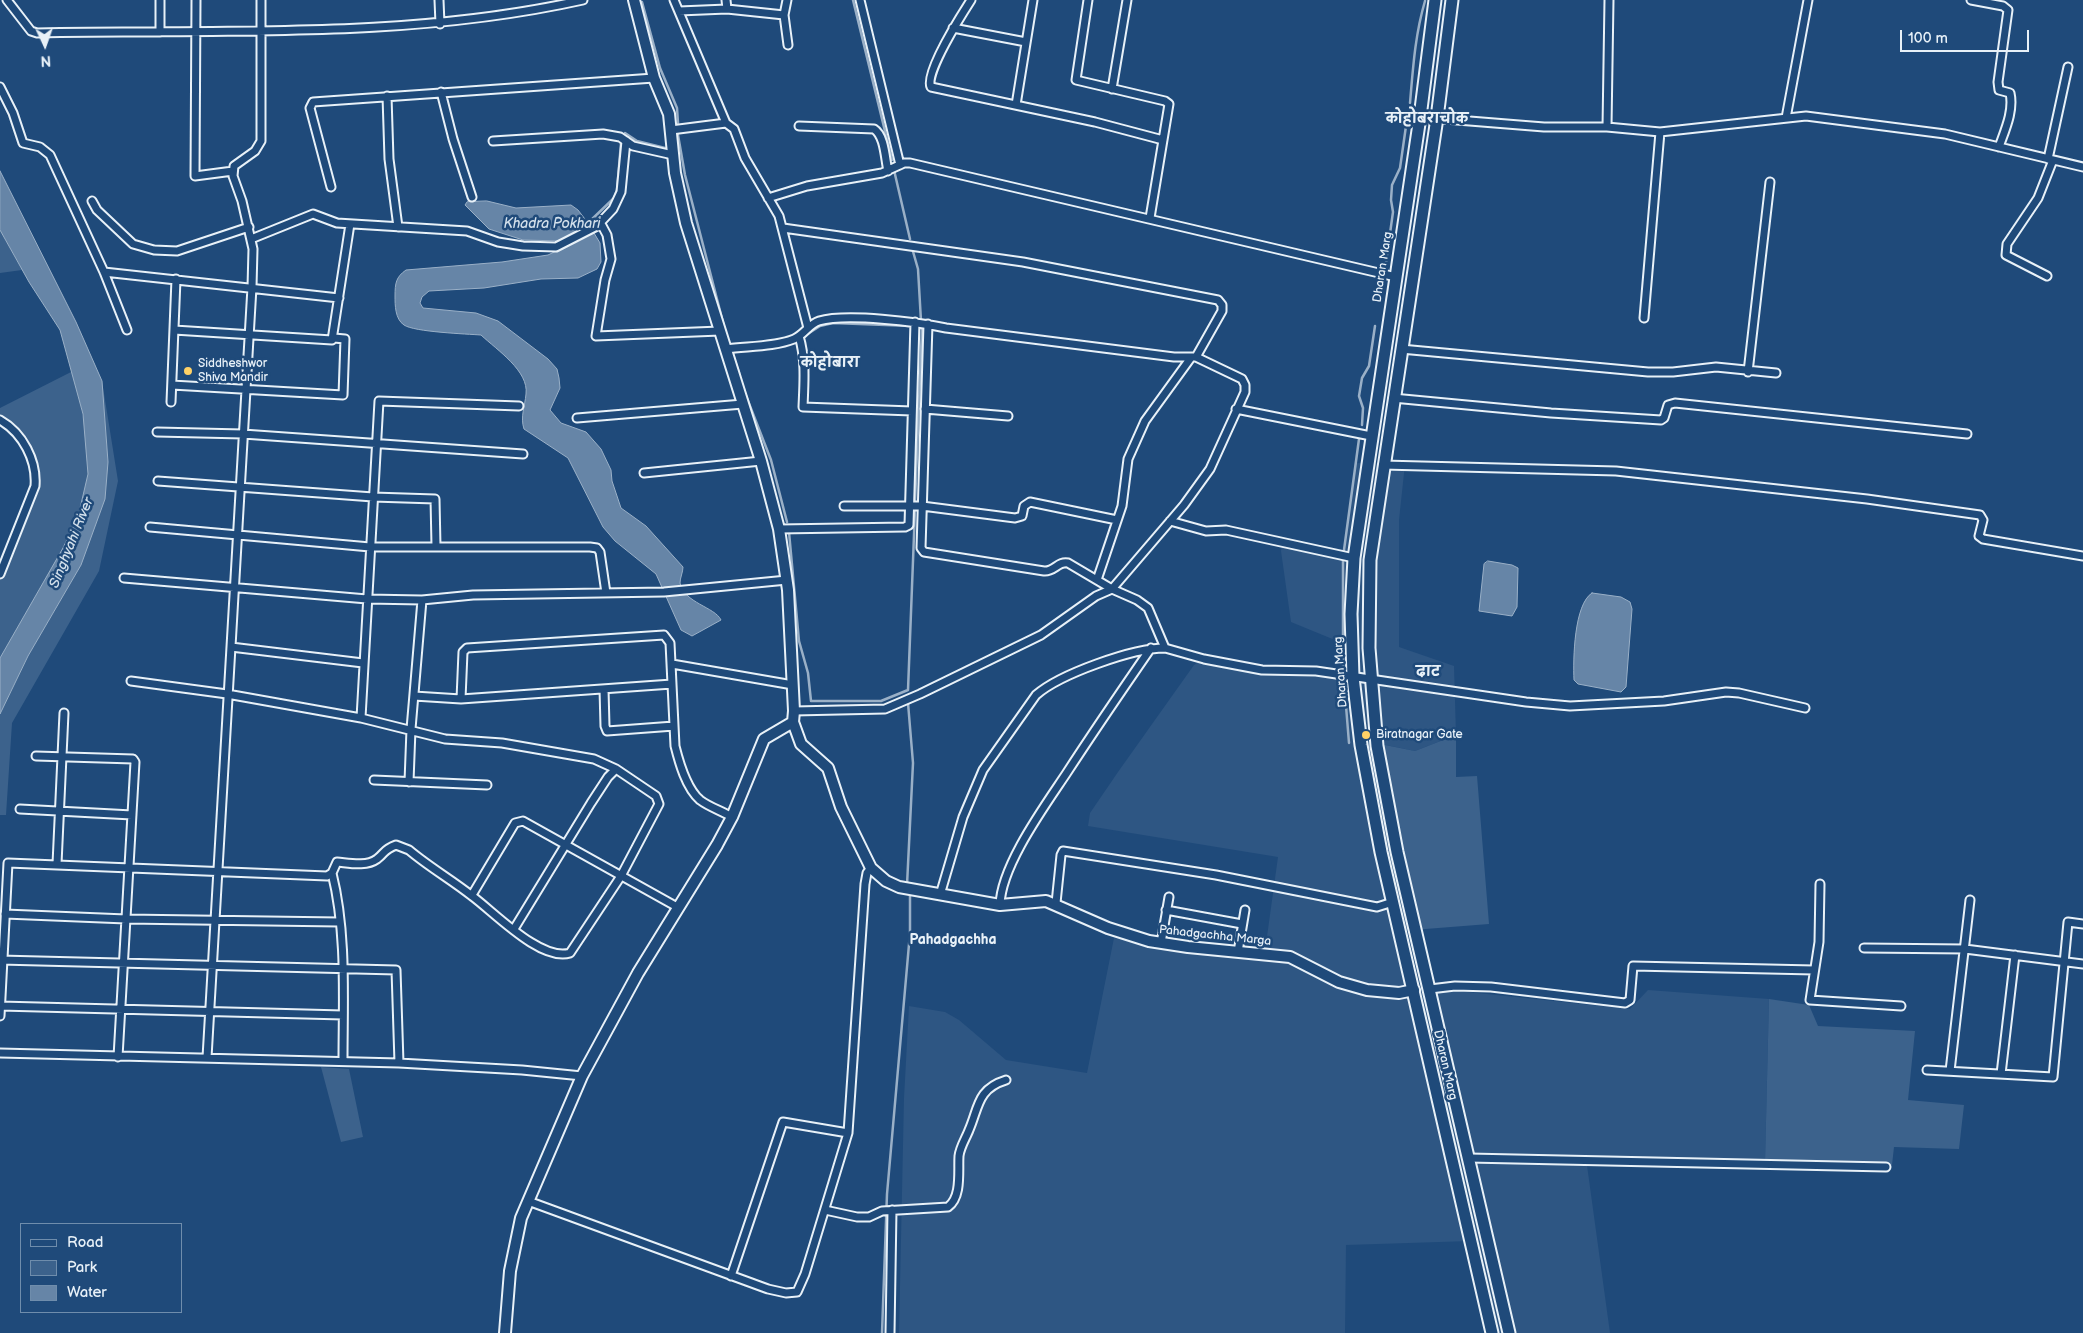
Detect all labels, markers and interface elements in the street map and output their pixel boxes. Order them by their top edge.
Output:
north arrow [20,20,70,70]
scale bar [1903,20,2032,52]
text: 100 m [1908,29,1948,48]
text: N [40,52,52,69]
district label: कोहोबराचोक [1386,111,1468,127]
water label: Khadra Pokhari [504,216,600,232]
street label: Dharan Marg [1370,231,1396,303]
district label: कोहोबारा [801,355,859,371]
place label: Siddheshwor Shiva Mandir [198,357,268,385]
marker: Siddheshwor Shiva Mandir [182,365,194,377]
water label: Singhyahi River [46,495,98,591]
street label: Dharan Marg [1331,636,1351,708]
district label: ढाट [1416,664,1440,680]
place label: Biratnagar Gate [1376,728,1463,742]
marker: Biratnagar Gate [1360,729,1372,741]
street label: Pahadgachha Marga [1158,923,1272,949]
district label: Pahadgachha [910,932,996,948]
street label: Dharan Marg [1430,1029,1460,1101]
legend [20,1223,182,1313]
text: Road [67,1233,103,1252]
text: Park [67,1258,97,1277]
text: Water [67,1283,107,1302]

